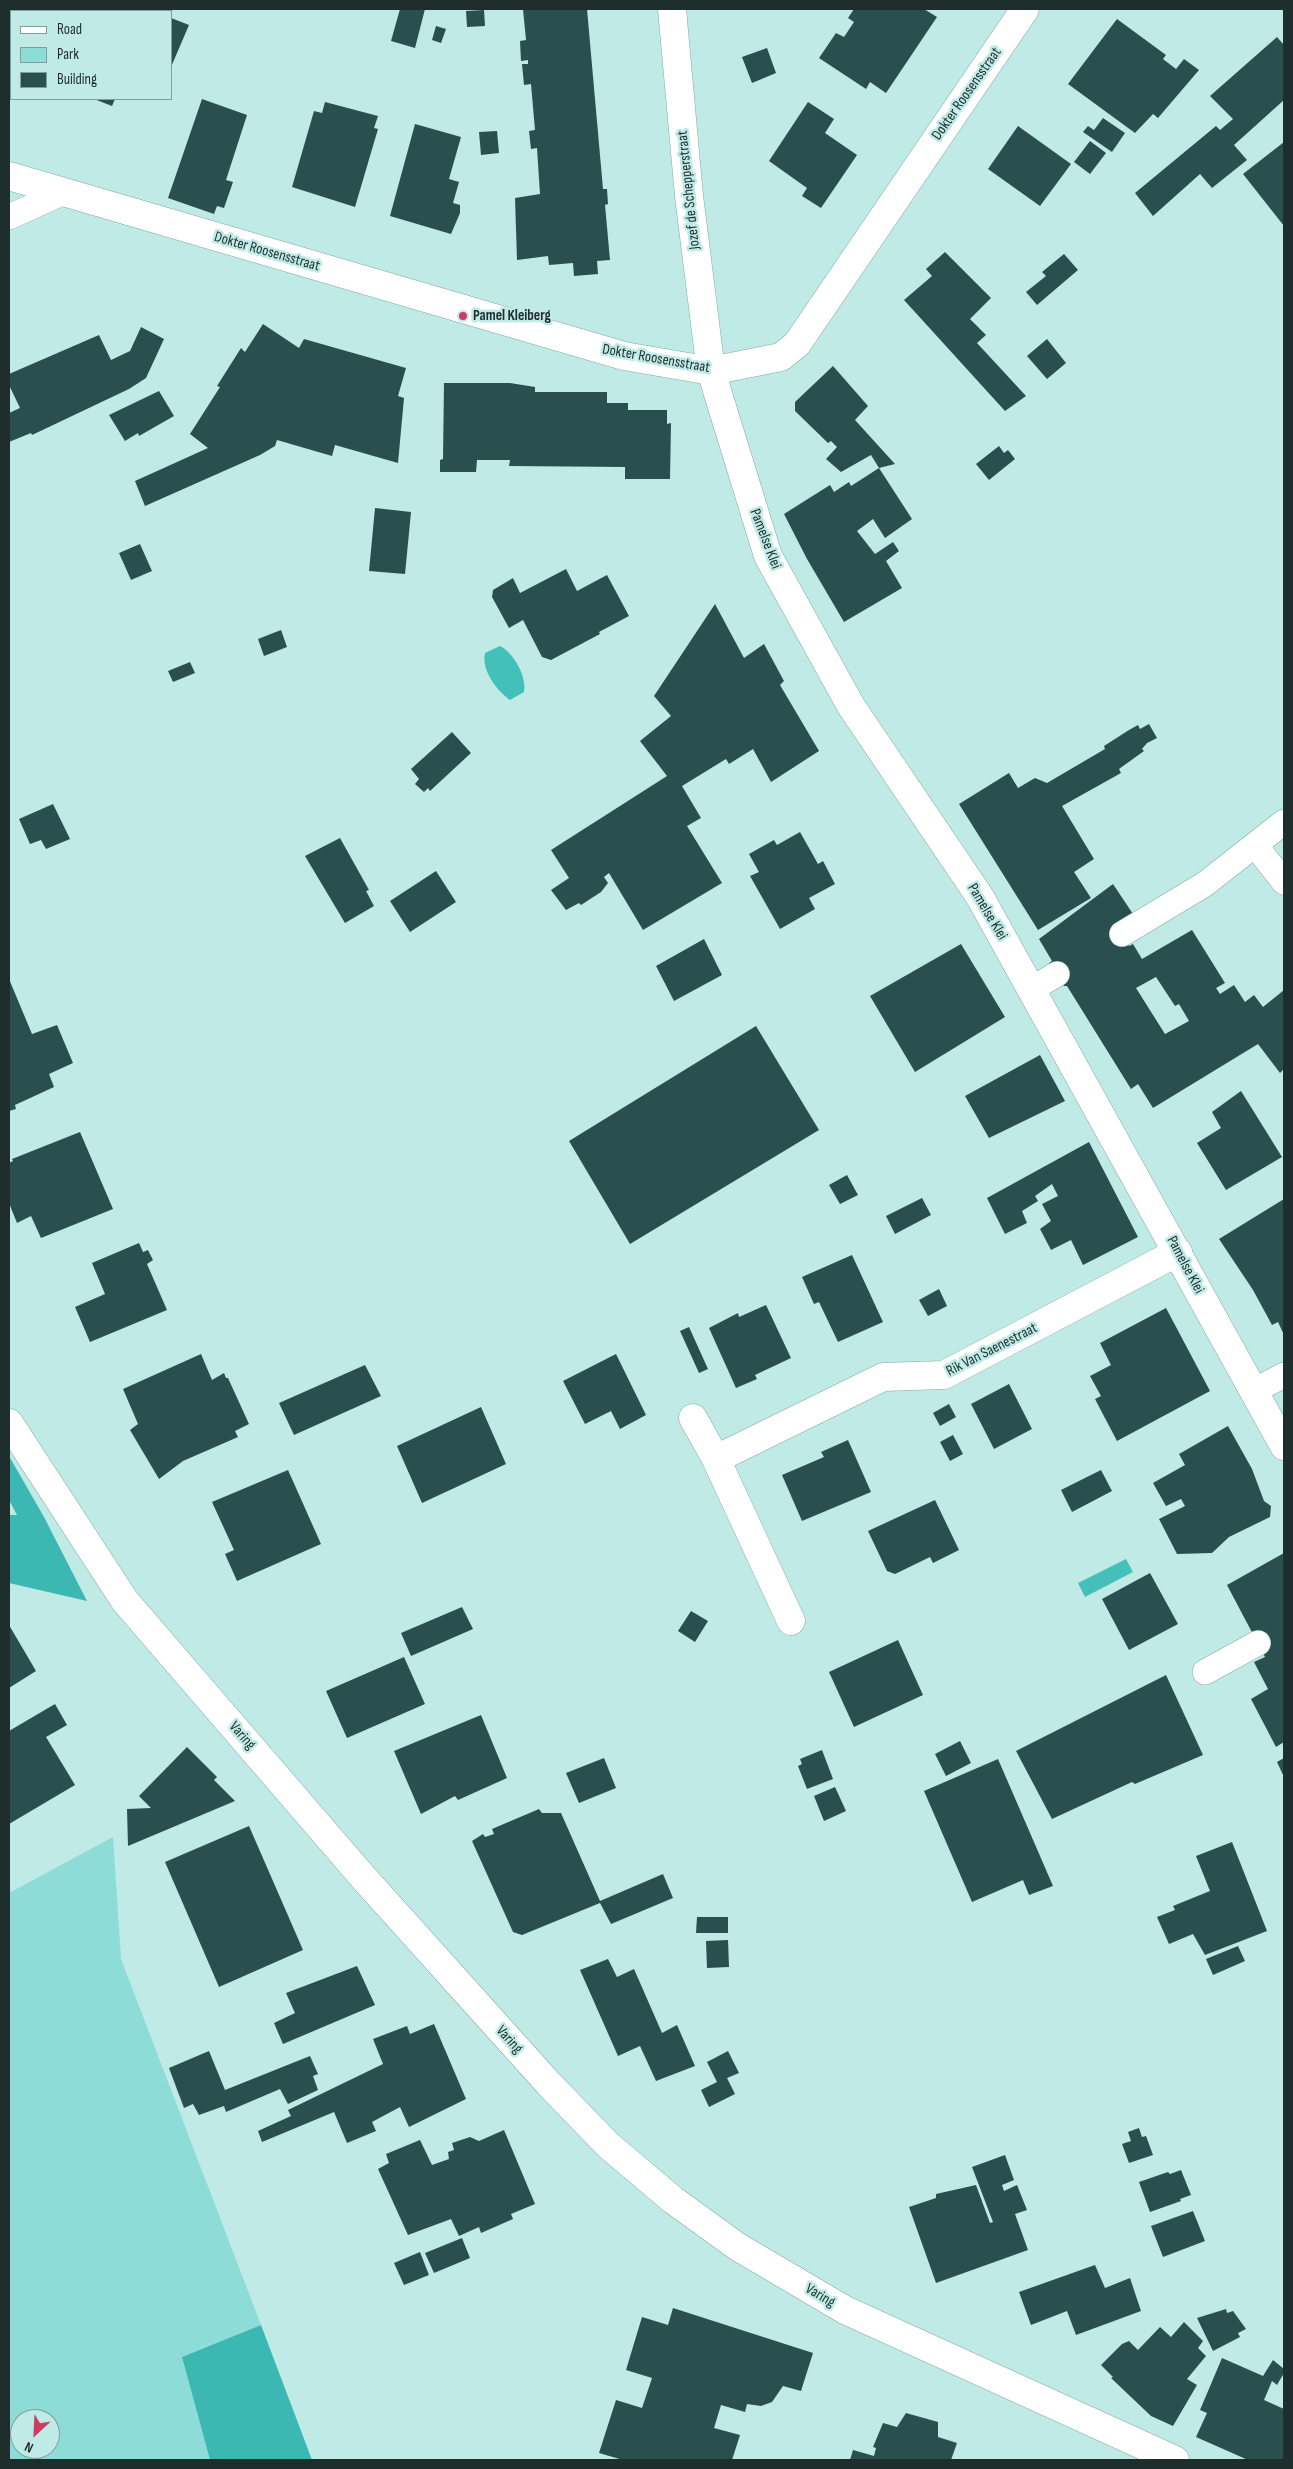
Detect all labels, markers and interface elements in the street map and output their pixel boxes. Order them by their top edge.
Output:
legend [10,10,172,100]
text: Road [57,20,82,39]
street label: Dokter Roosensstraat [928,44,1006,144]
text: Park [57,45,79,64]
text: Building [57,70,97,89]
street label: Jozef de Schepperstraat [674,130,704,250]
street label: Dokter Roosensstraat [212,228,322,276]
place label: Pamel Kleiberg [473,307,551,325]
marker: Pamel Kleiberg [457,310,469,322]
street label: Dokter Roosensstraat [601,341,711,377]
street label: Pamelse Klei [745,507,785,571]
street label: Pamelse Klei [963,881,1011,943]
street label: Pamelse Klei [1162,1233,1208,1297]
street label: Rik Van Saenestraat [944,1319,1040,1381]
street label: Varing [225,1718,259,1754]
street label: Varing [492,2022,526,2058]
street label: Varing [802,2280,838,2312]
north arrow [10,2409,60,2459]
text: N [22,2438,36,2456]

